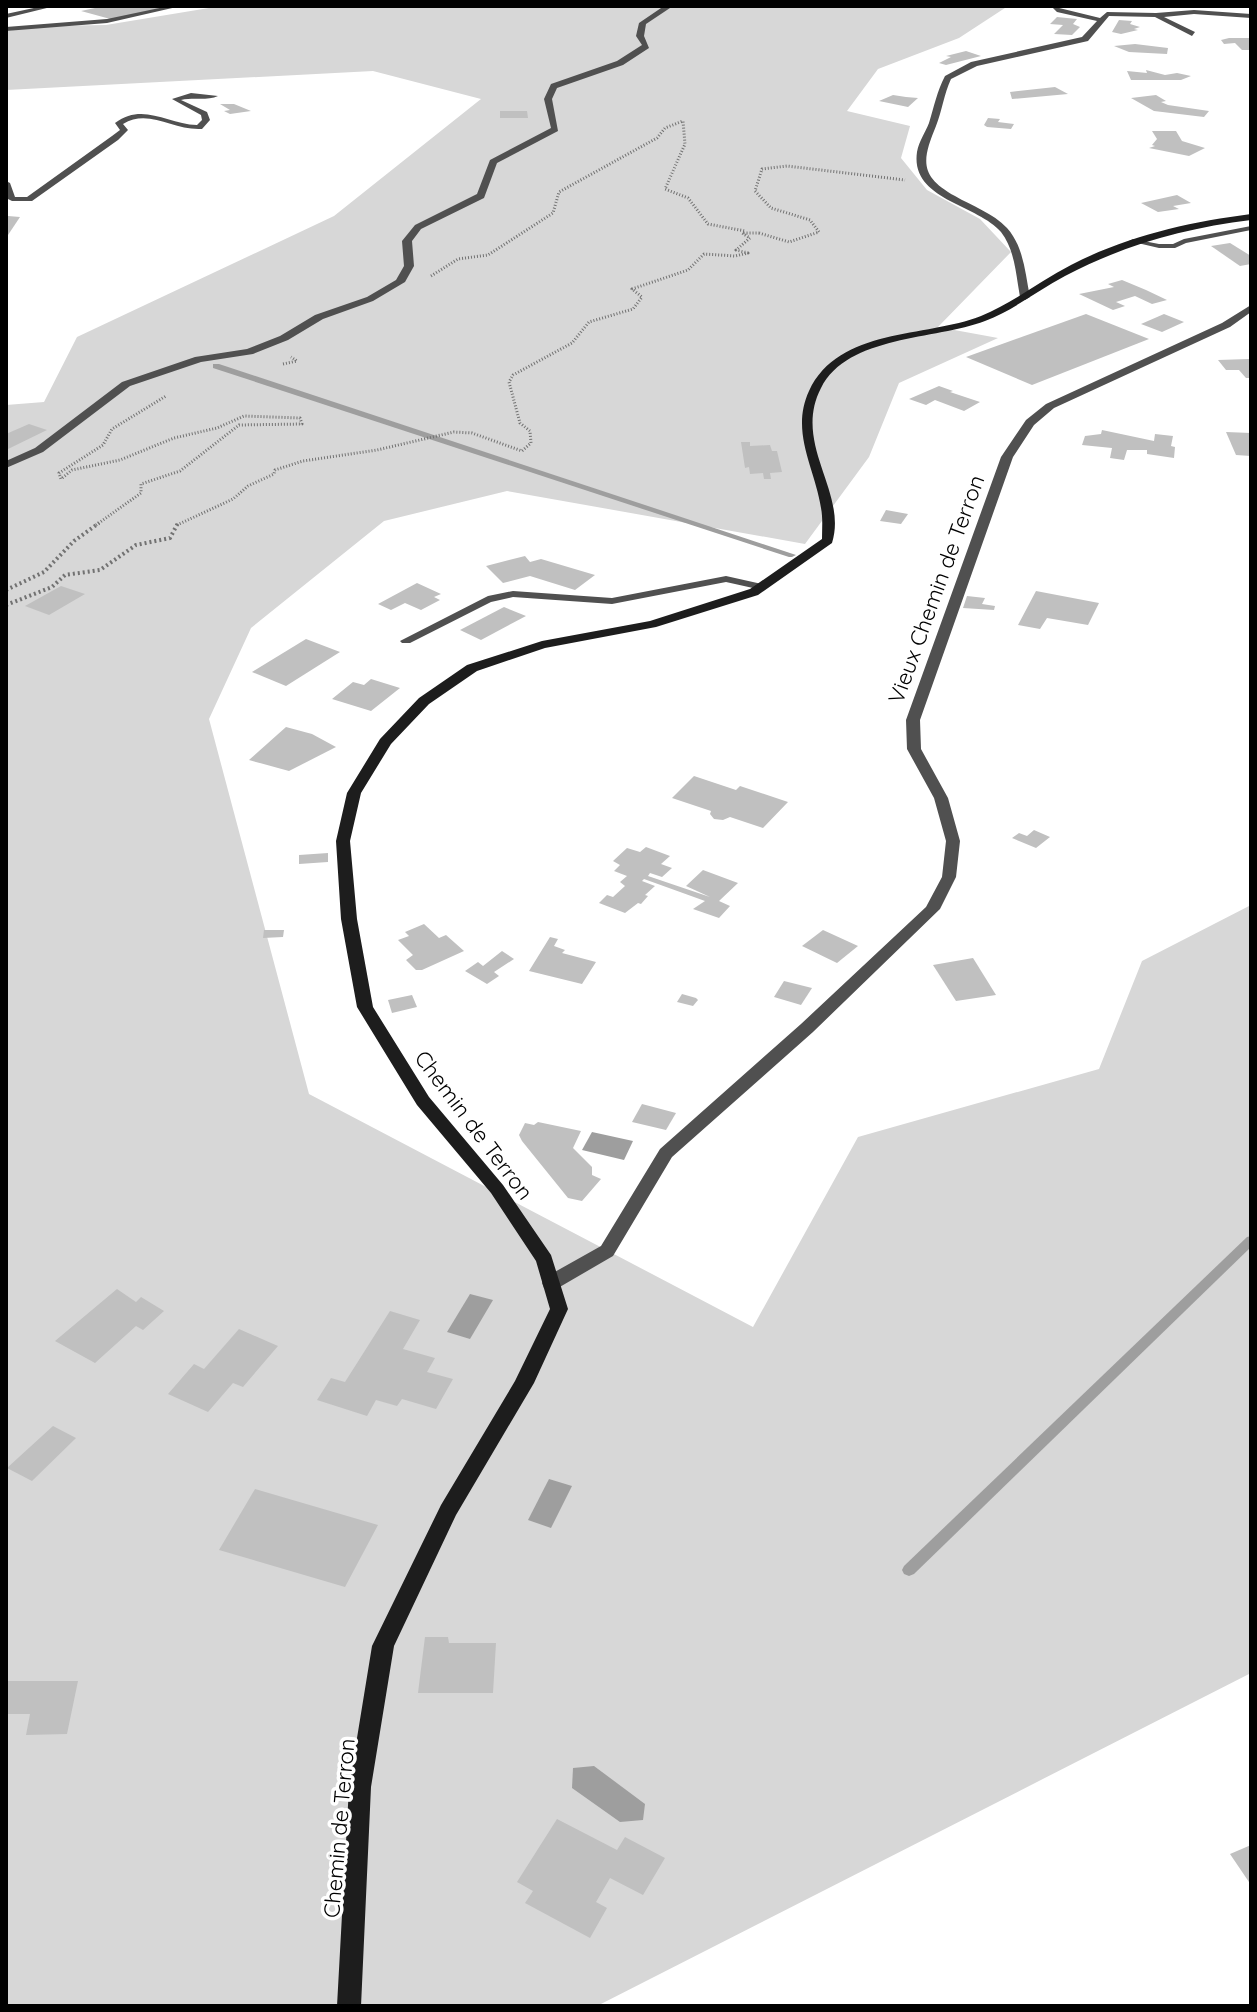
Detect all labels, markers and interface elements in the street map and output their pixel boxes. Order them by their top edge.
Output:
street label: Vieux Chemin de Terron [882,471,990,707]
street label: Chemin de Terron [409,1045,539,1205]
street label: Chemin de Terron [317,1737,361,1919]

